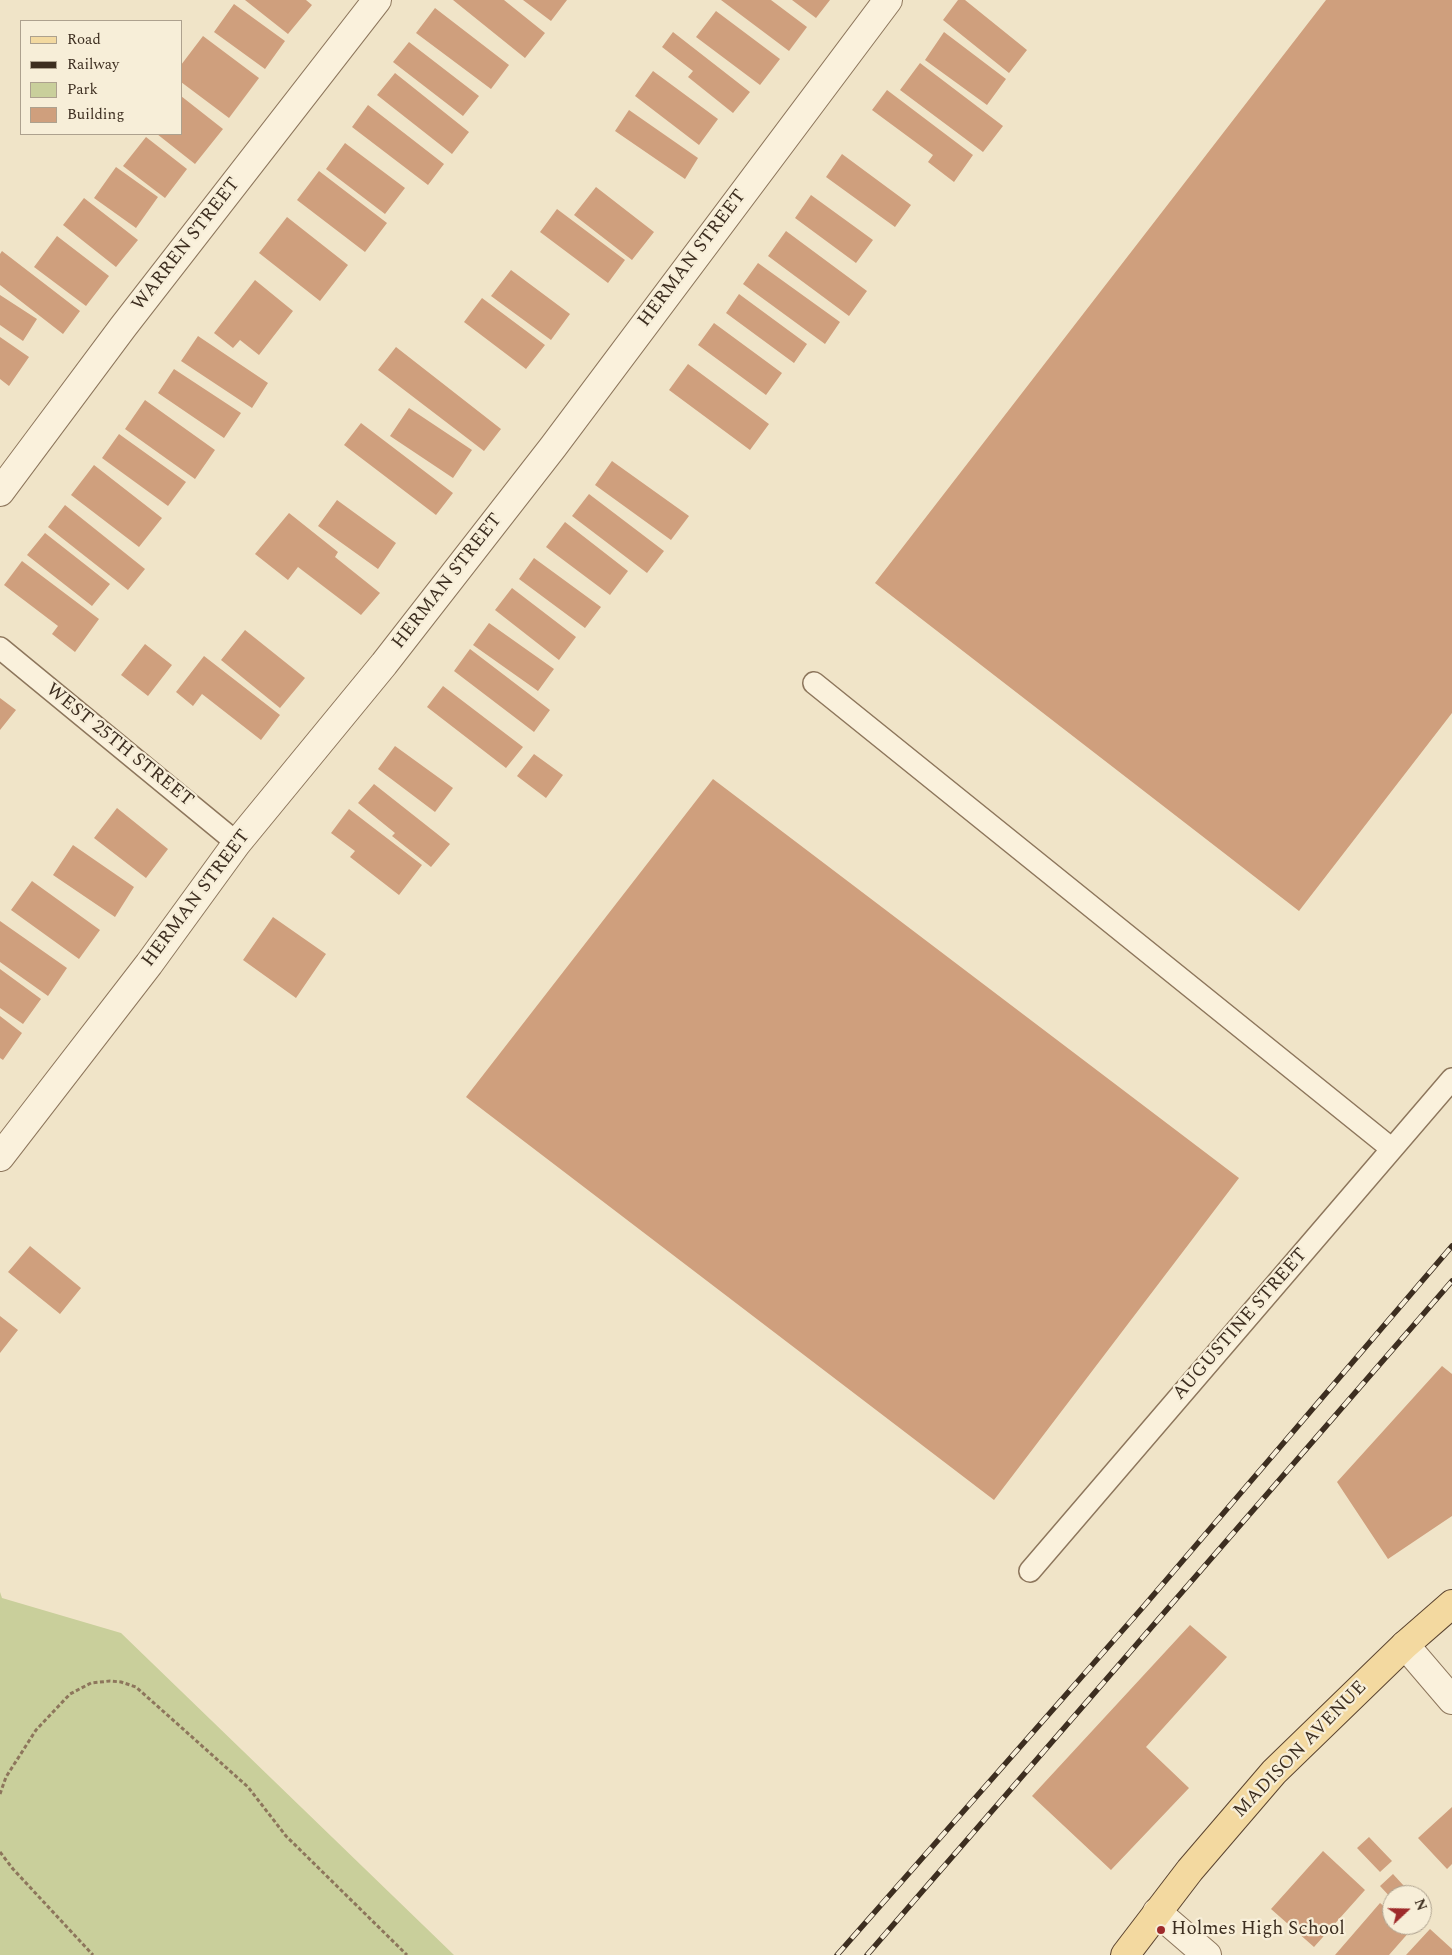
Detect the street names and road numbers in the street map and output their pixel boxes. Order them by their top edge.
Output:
street label: WARREN STREET [128,174,246,316]
street label: HERMAN STREET [634,186,752,332]
street label: HERMAN STREET [388,510,508,654]
street label: WEST 25TH STREET [40,679,198,813]
street label: HERMAN STREET [138,826,256,972]
street label: AUGUSTINE STREET [1169,1244,1313,1406]
street label: MADISON AVENUE [1230,1677,1372,1823]

